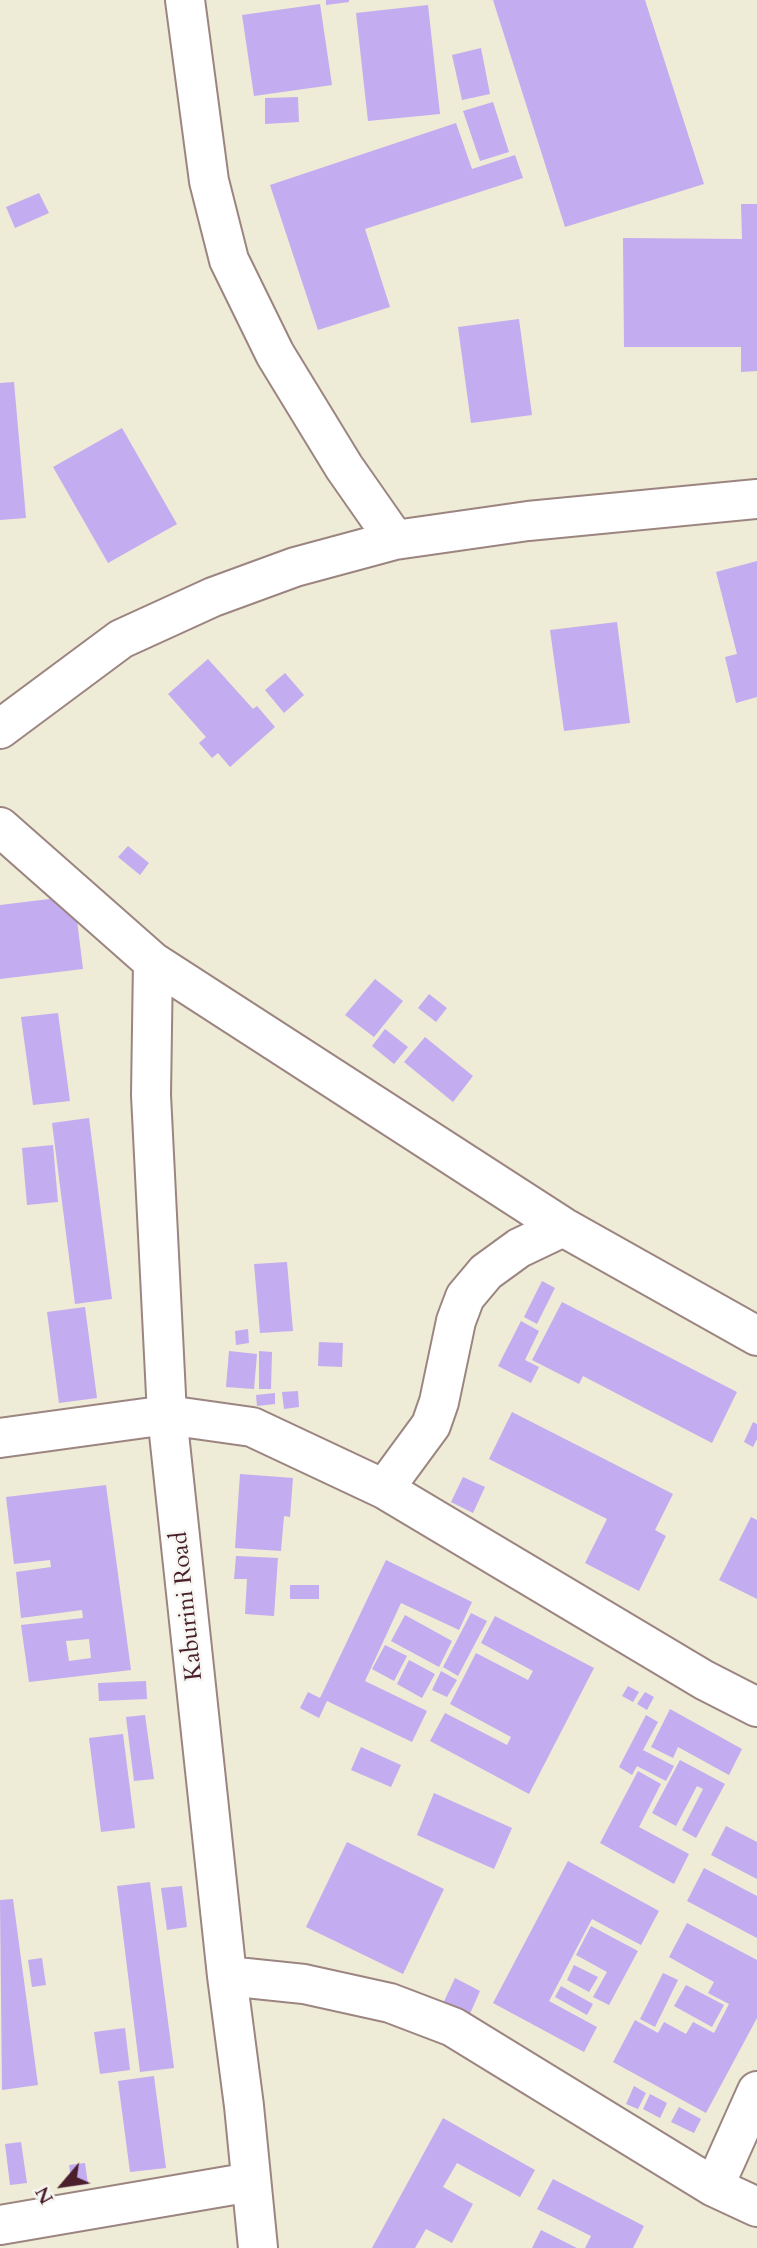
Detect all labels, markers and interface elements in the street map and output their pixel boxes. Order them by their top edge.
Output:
street label: Kaburini Road [166,1530,210,1682]
north arrow [28,2150,98,2220]
text: N [29,2182,60,2209]

